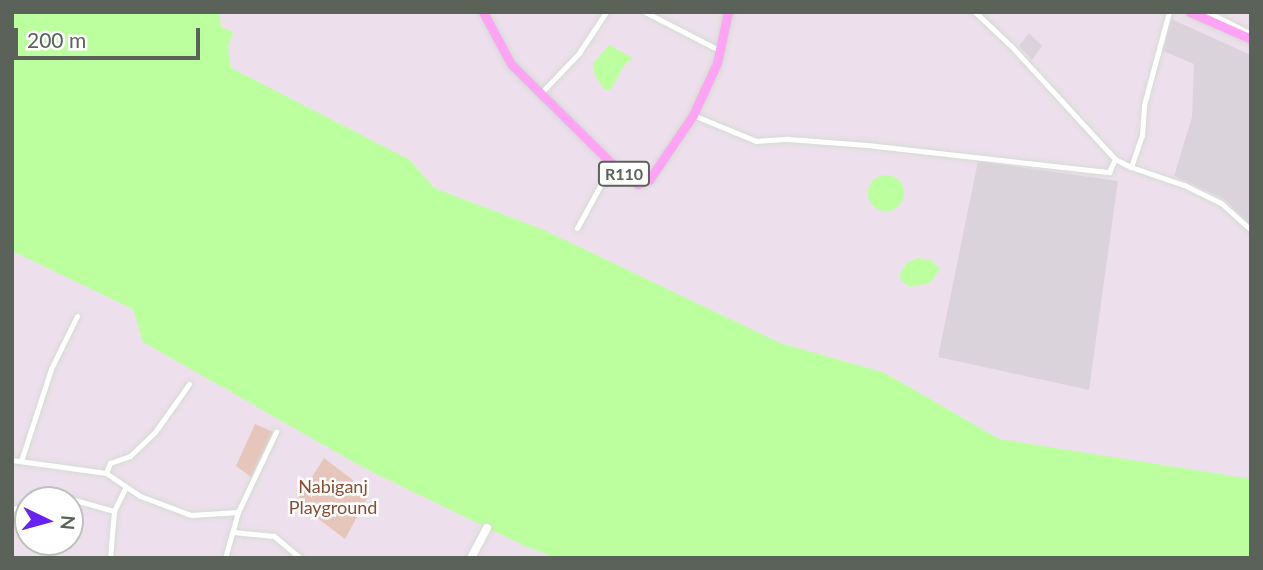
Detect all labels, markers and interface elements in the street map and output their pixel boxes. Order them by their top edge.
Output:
scale bar [18,14,203,58]
text: 200 m [27,27,86,52]
road number: R110 [598,162,650,186]
park label: Nabiganj Playground [289,476,377,518]
north arrow [14,486,84,556]
text: N [56,514,81,531]

